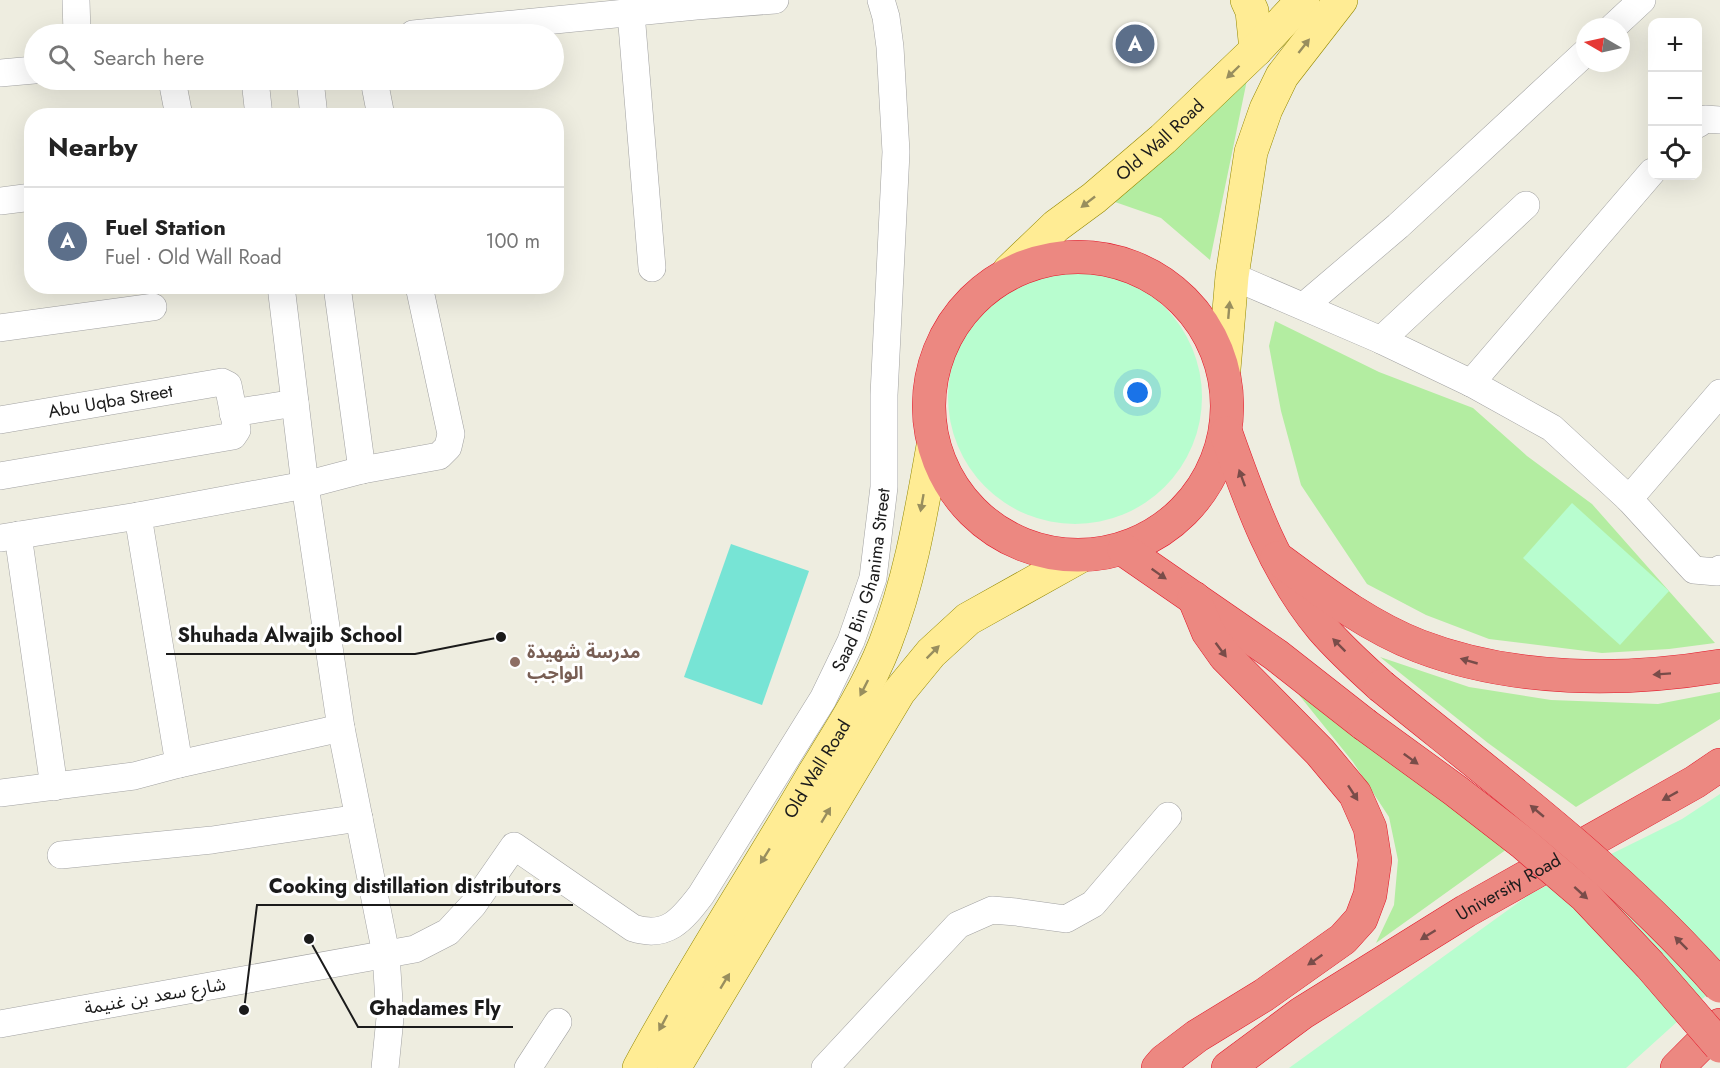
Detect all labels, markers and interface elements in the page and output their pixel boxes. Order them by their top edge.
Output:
north arrow [1576,18,1630,72]
map controls [1648,18,1702,180]
button: + [1648,18,1702,72]
pin: A [1116,22,1154,66]
search box [24,24,564,90]
one-way arrow [1297,39,1309,54]
icon: search [45,41,78,74]
text: Search here [93,41,204,73]
one-way arrow [1226,65,1240,79]
button: − [1648,72,1702,126]
street label: Old Wall Road [1110,93,1210,187]
button: locate [1648,126,1702,180]
text: Nearby [48,128,137,166]
one-way arrow [1080,196,1095,208]
text: Fuel Station [105,211,226,243]
text: A [60,227,75,256]
text: 100 m [485,227,540,256]
text: Fuel · Old Wall Road [105,243,282,272]
one-way arrow [1224,301,1234,320]
street label: Abu Uqba Street [46,378,175,425]
your location [1123,378,1152,407]
one-way arrow [1237,469,1247,487]
street label: Saad Bin Ghanima Street [825,486,897,676]
one-way arrow [918,494,927,513]
one-way arrow [1150,568,1166,580]
callout: Shuhada Alwajib School [166,616,415,654]
text: Shuhada Alwajib School [178,621,402,650]
place label: مدرسة شهيدة الواجب [527,639,641,686]
one-way arrow [1333,639,1347,653]
one-way arrow [1215,641,1227,657]
one-way arrow [925,646,939,660]
marker: مدرسة شهيدة الواجب [508,655,522,669]
one-way arrow [1459,655,1478,665]
one-way arrow [1653,669,1672,679]
one-way arrow [859,680,869,697]
street label: Old Wall Road [777,715,857,823]
one-way arrow [1404,752,1419,764]
one-way arrow [1347,785,1358,801]
one-way arrow [1661,791,1678,801]
one-way arrow [1530,805,1545,818]
one-way arrow [820,807,831,823]
street label: University Road [1451,847,1566,927]
one-way arrow [759,848,770,864]
callout: Cooking distillation distributors [257,867,573,905]
text: Cooking distillation distributors [269,872,561,901]
one-way arrow [1573,886,1588,900]
one-way arrow [1420,929,1436,940]
one-way arrow [1674,935,1688,950]
one-way arrow [1307,954,1323,966]
street label: شارع سعد بن غنيمة [82,971,228,1022]
one-way arrow [719,973,730,990]
callout: Ghadames Fly [358,989,513,1027]
text: Ghadames Fly [369,994,501,1023]
one-way arrow [658,1014,668,1031]

